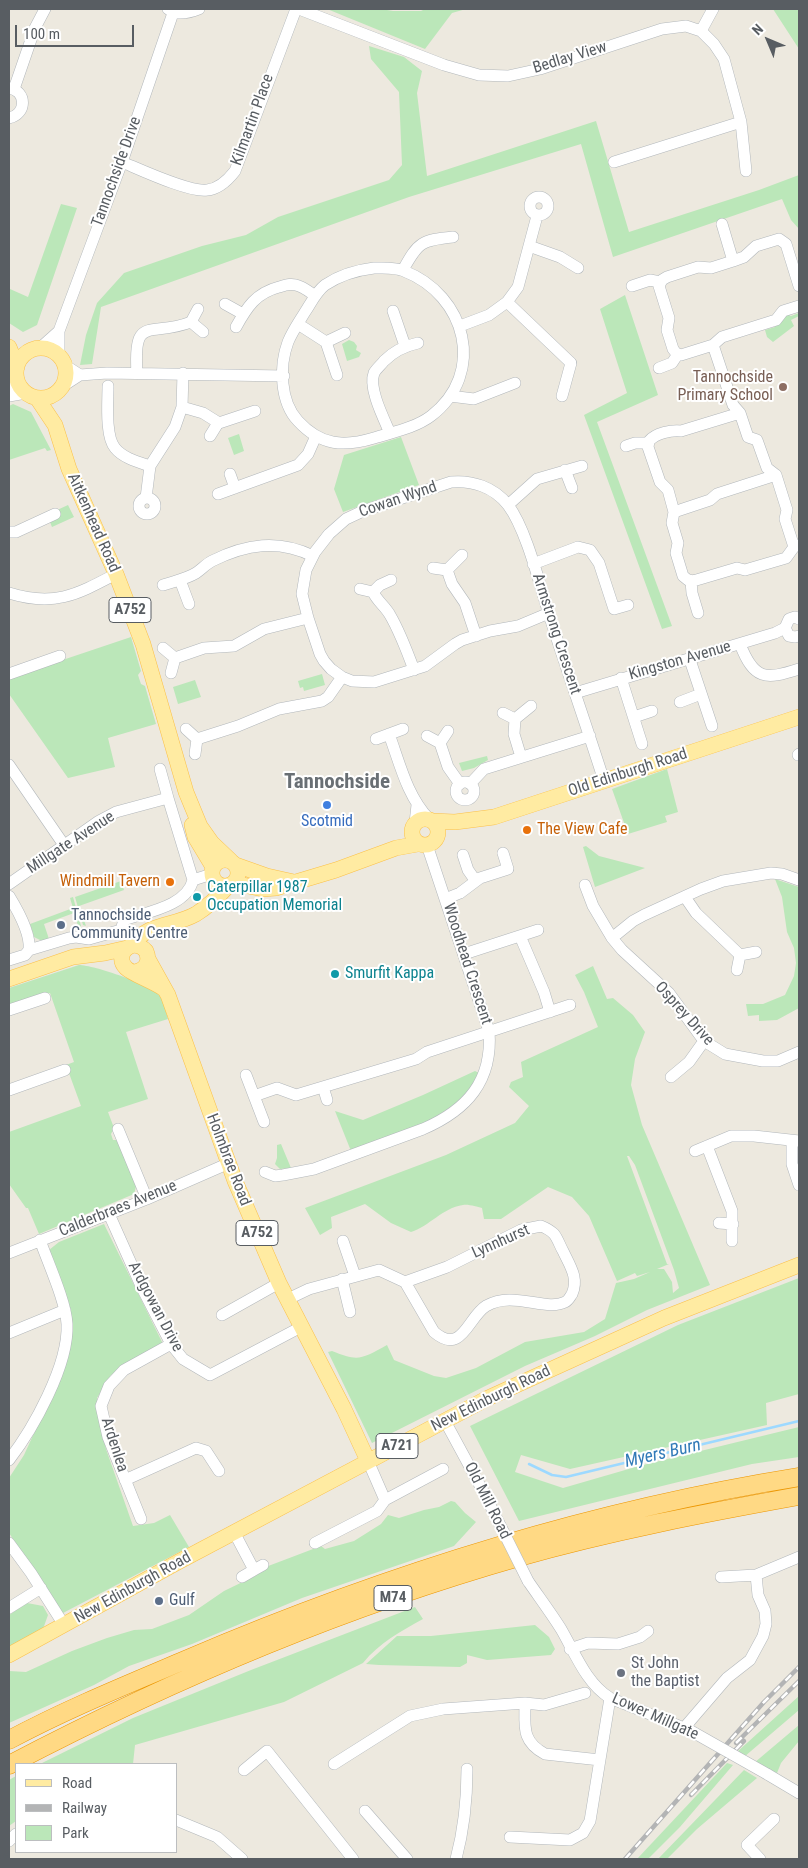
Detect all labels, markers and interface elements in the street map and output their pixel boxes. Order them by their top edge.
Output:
scale bar [18,15,136,47]
north arrow [743,15,793,65]
text: N [749,21,766,38]
text: 100 m [23,25,60,43]
street label: Bedlay View [531,38,609,78]
street label: Kilmartin Place [228,72,278,168]
street label: Tannochside Drive [88,114,146,230]
place label: Tannochside Primary School [677,368,773,406]
marker: Tannochside Primary School [777,381,789,393]
street label: Aitkenhead Road [63,470,123,576]
street label: Cowan Wynd [357,478,439,522]
street label: Armstrong Crescent [527,571,585,697]
road number: A752 [109,598,151,622]
street label: Kingston Avenue [627,637,733,685]
street label: Old Edinburgh Road [566,745,690,801]
district label: Tannochside [284,770,390,796]
marker: Scotmid [321,799,333,811]
street label: Millgate Avenue [24,808,118,878]
place label: Scotmid [301,812,353,832]
place label: The View Cafe [537,820,628,840]
marker: The View Cafe [521,824,533,836]
place label: Windmill Tavern [60,872,160,892]
marker: Windmill Tavern [164,876,176,888]
place label: Caterpillar 1987 Occupation Memorial [207,878,342,916]
marker: Caterpillar 1987 Occupation Memorial [191,891,203,903]
street label: Woodhead Crescent [438,901,496,1027]
place label: Tannochside Community Centre [71,906,188,944]
marker: Tannochside Community Centre [55,919,67,931]
place label: Smurfit Kappa [345,964,434,984]
marker: Smurfit Kappa [329,968,341,980]
street label: Osprey Drive [650,978,718,1050]
street label: Holmbrae Road [202,1111,254,1209]
street label: Calderbraes Avenue [56,1177,180,1241]
road number: A752 [236,1220,278,1246]
street label: Lynnhurst [469,1221,533,1263]
street label: Ardgowan Drive [123,1259,187,1355]
street label: New Edinburgh Road [428,1362,554,1436]
street label: Ardenlea [96,1415,132,1475]
road number: A721 [376,1434,418,1458]
water label: Myers Burn [623,1435,703,1473]
street label: Old Mill Road [459,1459,515,1543]
street label: New Edinburgh Road [71,1548,195,1628]
road number: M74 [374,1586,412,1610]
place label: Gulf [169,1591,195,1611]
marker: Gulf [153,1595,165,1607]
place label: St John the Baptist [631,1654,699,1692]
marker: St John the Baptist [615,1667,627,1679]
street label: Lower Millgate [609,1689,701,1745]
legend [15,1763,178,1853]
text: Road [62,1774,92,1792]
text: Railway [62,1799,107,1817]
text: Park [62,1824,89,1842]

